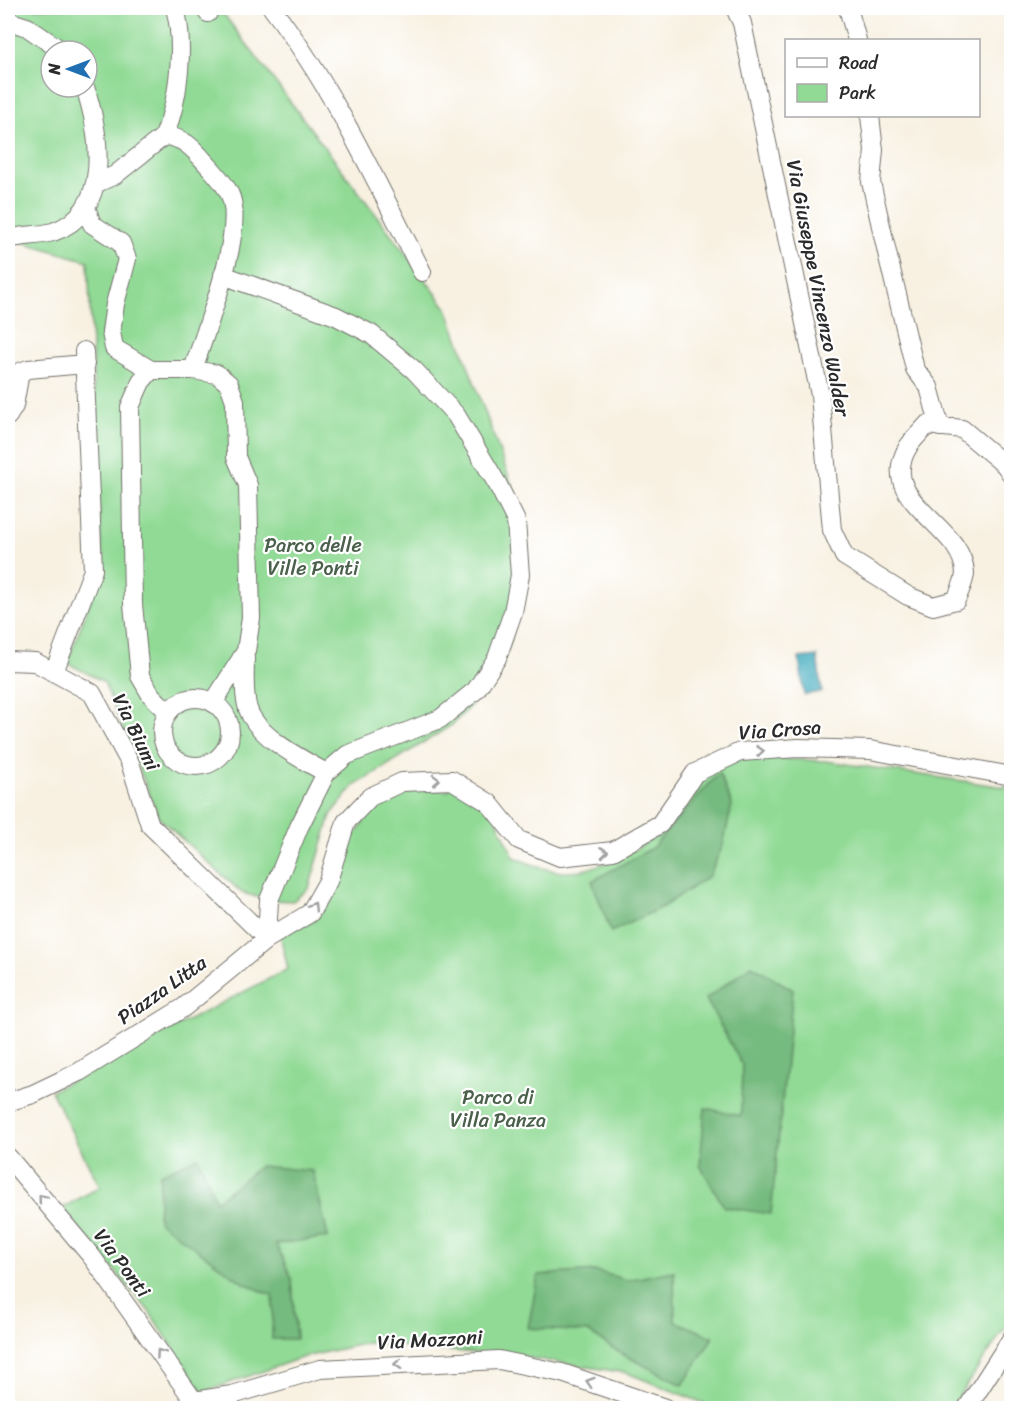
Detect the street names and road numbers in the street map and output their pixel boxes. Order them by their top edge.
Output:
street label: Via Giuseppe Vincenzo Walder [776,157,860,421]
street label: Via Biumi [102,687,170,778]
street label: Via Crosa [738,710,822,750]
street label: Piazza Litta [110,946,215,1034]
street label: Via Ponti [84,1221,161,1306]
street label: Via Mozzoni [377,1320,485,1360]

